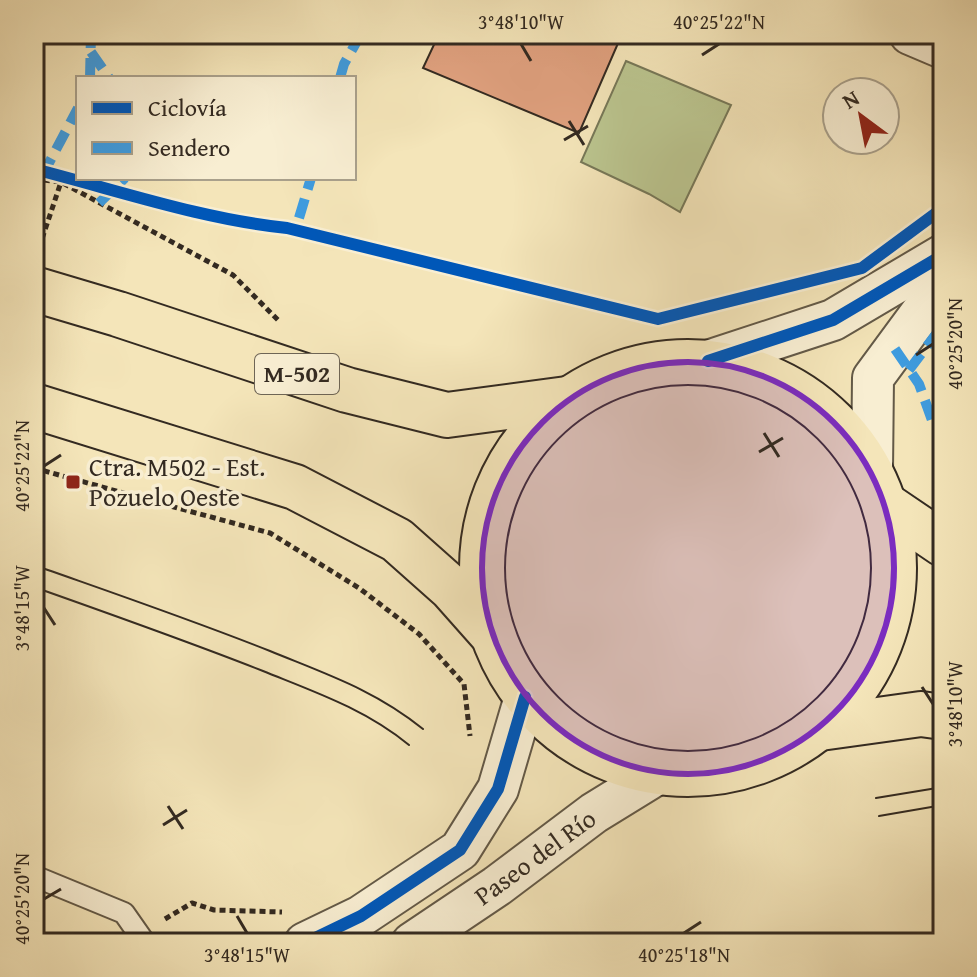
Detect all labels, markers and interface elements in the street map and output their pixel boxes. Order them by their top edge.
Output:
text: 3°48'10"W [478,7,564,36]
text: 40°25'22"N [673,7,765,36]
legend [76,76,356,180]
north arrow [821,76,901,156]
text: N [836,81,865,117]
text: Ciclovía [148,90,227,125]
text: Sendero [148,130,230,165]
text: 40°25'20"N [940,298,969,390]
road number: M-502 [255,354,339,394]
text: 40°25'22"N [7,420,36,512]
place label: Ctra. M502 - Est. Pozuelo Oeste [89,447,265,516]
marker: Ctra. M502 - Est. Pozuelo Oeste [64,473,82,491]
text: 3°48'15"W [7,565,36,651]
text: 3°48'10"W [940,661,969,747]
street label: Paseo del Río [466,799,604,914]
text: 40°25'20"N [7,853,36,945]
text: 3°48'15"W [204,940,290,969]
text: 40°25'18"N [638,940,730,969]

